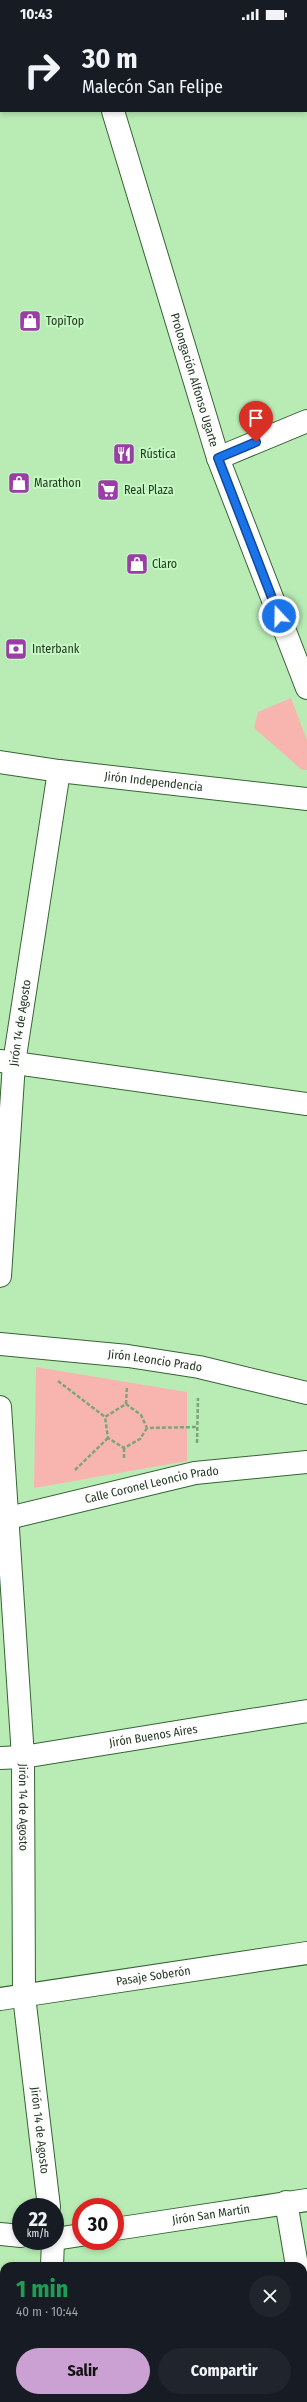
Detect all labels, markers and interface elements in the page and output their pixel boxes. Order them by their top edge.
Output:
text: 10:43 [20,5,53,23]
text: 30 m [82,42,138,75]
icon: right [16,44,68,96]
text: Malecón San Felipe [82,76,223,98]
shop icon: TopiTop [17,308,43,334]
street label: Prolongación Alfonso Ugarte [168,311,221,449]
place label: TopiTop [46,314,84,328]
pin [239,401,273,442]
icon: arrive [245,407,267,429]
restaurant icon: Rústica [111,441,137,467]
place label: Rústica [140,447,176,461]
shop icon: Marathon [6,470,32,496]
place label: Marathon [34,476,81,490]
supermarket icon: Real Plaza [95,477,121,503]
place label: Real Plaza [124,483,174,497]
shop icon: Claro [124,551,150,577]
place label: Claro [152,557,177,571]
position arrow [258,595,300,637]
bank icon: Interbank [3,636,29,662]
place label: Interbank [32,642,80,656]
street label: Jirón Independencia [104,769,204,794]
street label: Jirón 14 de Agosto [7,979,34,1067]
street label: Jirón Leoncio Prado [107,1347,203,1374]
street label: Calle Coronel Leoncio Prado [83,1464,219,1506]
street label: Jirón Buenos Aires [108,1722,198,1750]
street label: Jirón 14 de Agosto [16,1763,30,1851]
street label: Pasaje Soberón [115,1964,191,1989]
street label: Jirón 14 de Agosto [28,2086,52,2175]
speed limit sign: 30 [72,2198,124,2250]
street label: Jirón San Martín [171,2202,251,2227]
text: 22 [29,2207,47,2231]
text: km/h [27,2228,49,2240]
text: 1 min [16,2275,68,2303]
button: close [249,2275,291,2317]
text: 40 m · 10:44 [16,2304,78,2319]
button: Salir [16,2348,150,2394]
button: Compartir [158,2348,291,2394]

